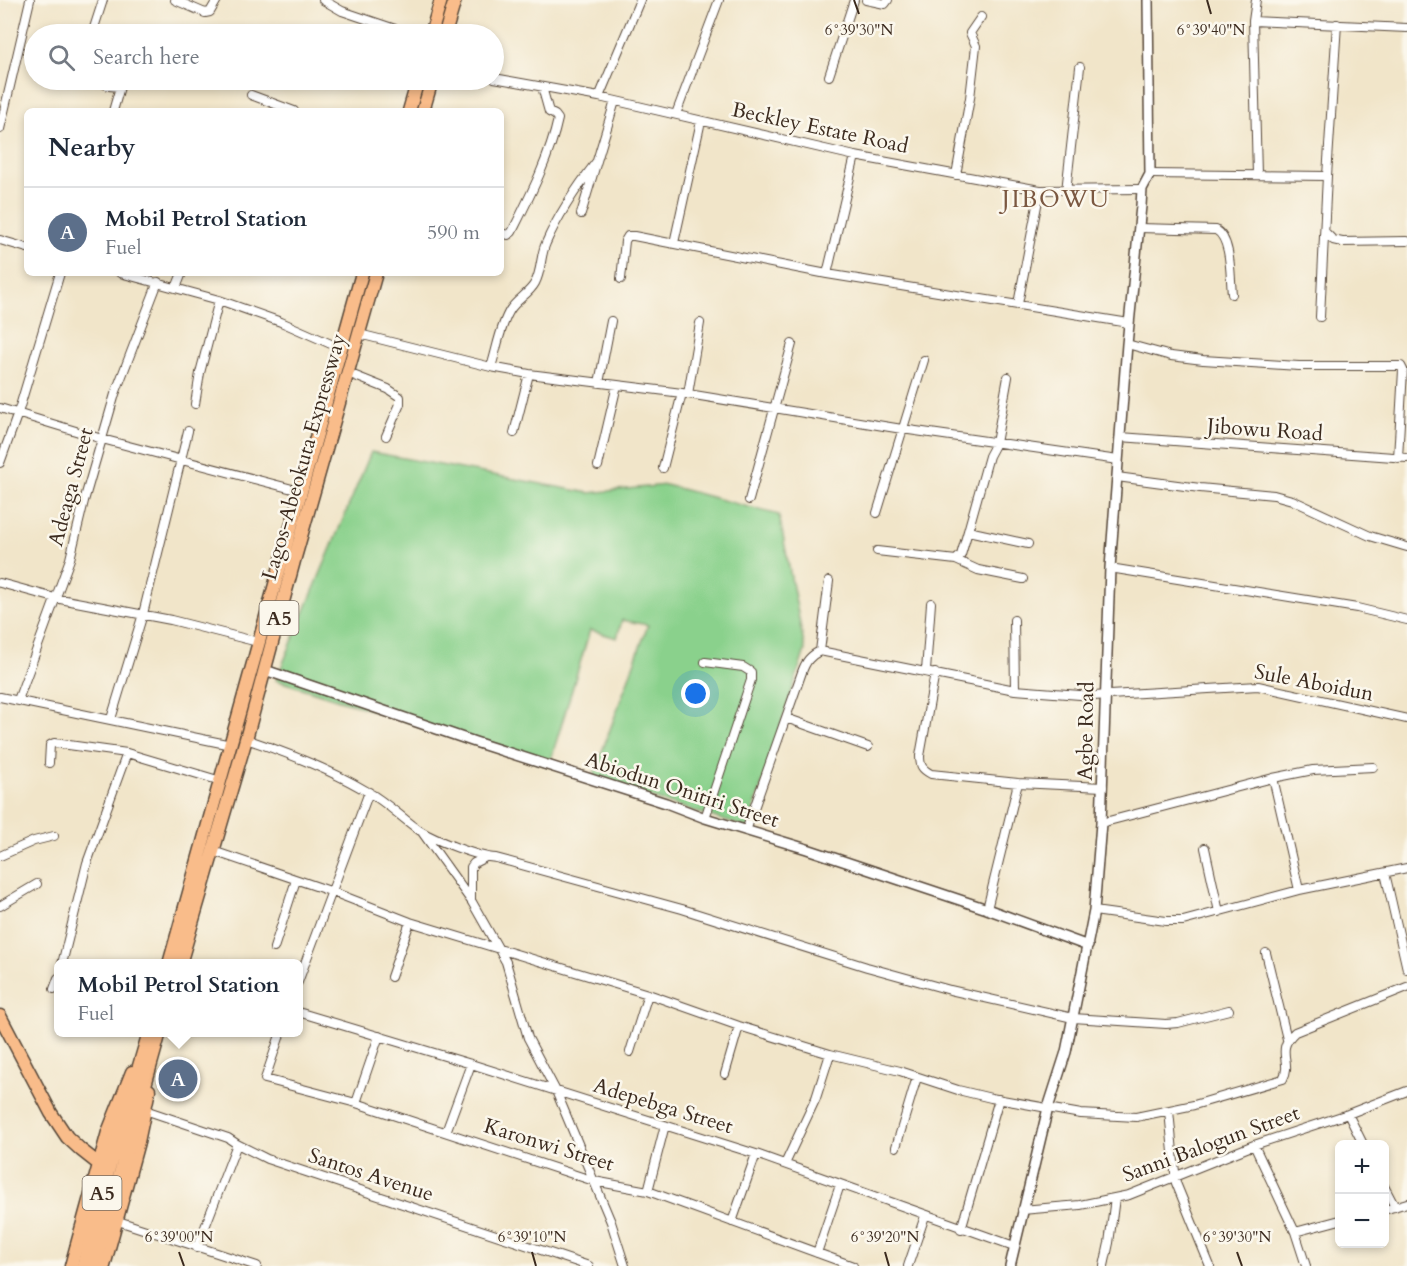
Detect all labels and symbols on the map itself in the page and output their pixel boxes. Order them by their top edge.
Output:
text: 6°39'30"N [825,20,893,40]
text: 6°39'40"N [1177,20,1245,40]
street label: Beckley Estate Road [729,95,911,161]
district label: JIBOWU [999,183,1110,216]
street label: Lagos-Abeokuta Expressway [255,330,353,584]
street label: Jibowu Road [1203,411,1324,449]
street label: Adeaga Street [41,424,101,550]
road number: A5 [260,601,298,635]
street label: Sule Aboidun [1252,657,1376,709]
your location [681,679,710,708]
street label: Agbe Road [1071,681,1101,781]
street label: Abiodun Onitiri Street [581,745,783,835]
pin: A [158,1056,198,1102]
street label: Adepebga Street [590,1071,737,1141]
street label: Sanni Balogun Street [1118,1098,1304,1190]
street label: Karonwi Street [480,1111,618,1179]
street label: Santos Avenue [305,1141,437,1209]
road number: A5 [82,1176,122,1210]
text: 6°39'00"N [145,1227,213,1247]
text: 6°39'10"N [498,1227,566,1247]
text: 6°39'20"N [851,1227,919,1247]
text: 6°39'30"N [1203,1227,1271,1247]

